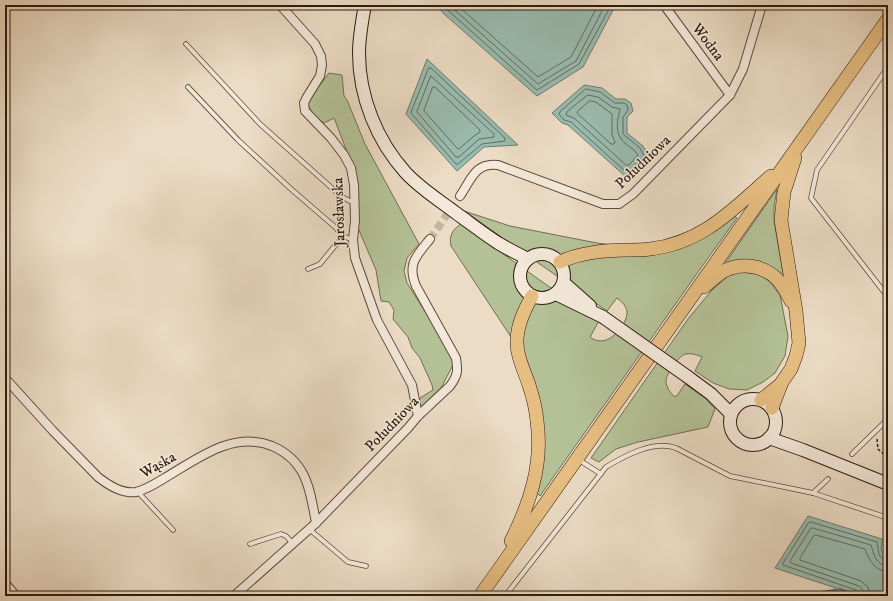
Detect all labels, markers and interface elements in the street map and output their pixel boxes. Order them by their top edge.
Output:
street label: Wodna [687,19,729,65]
street label: Południowa [611,130,675,193]
street label: Jarosławska [328,176,350,249]
street label: Południowa [361,392,424,456]
street label: Wąska [136,447,180,483]

